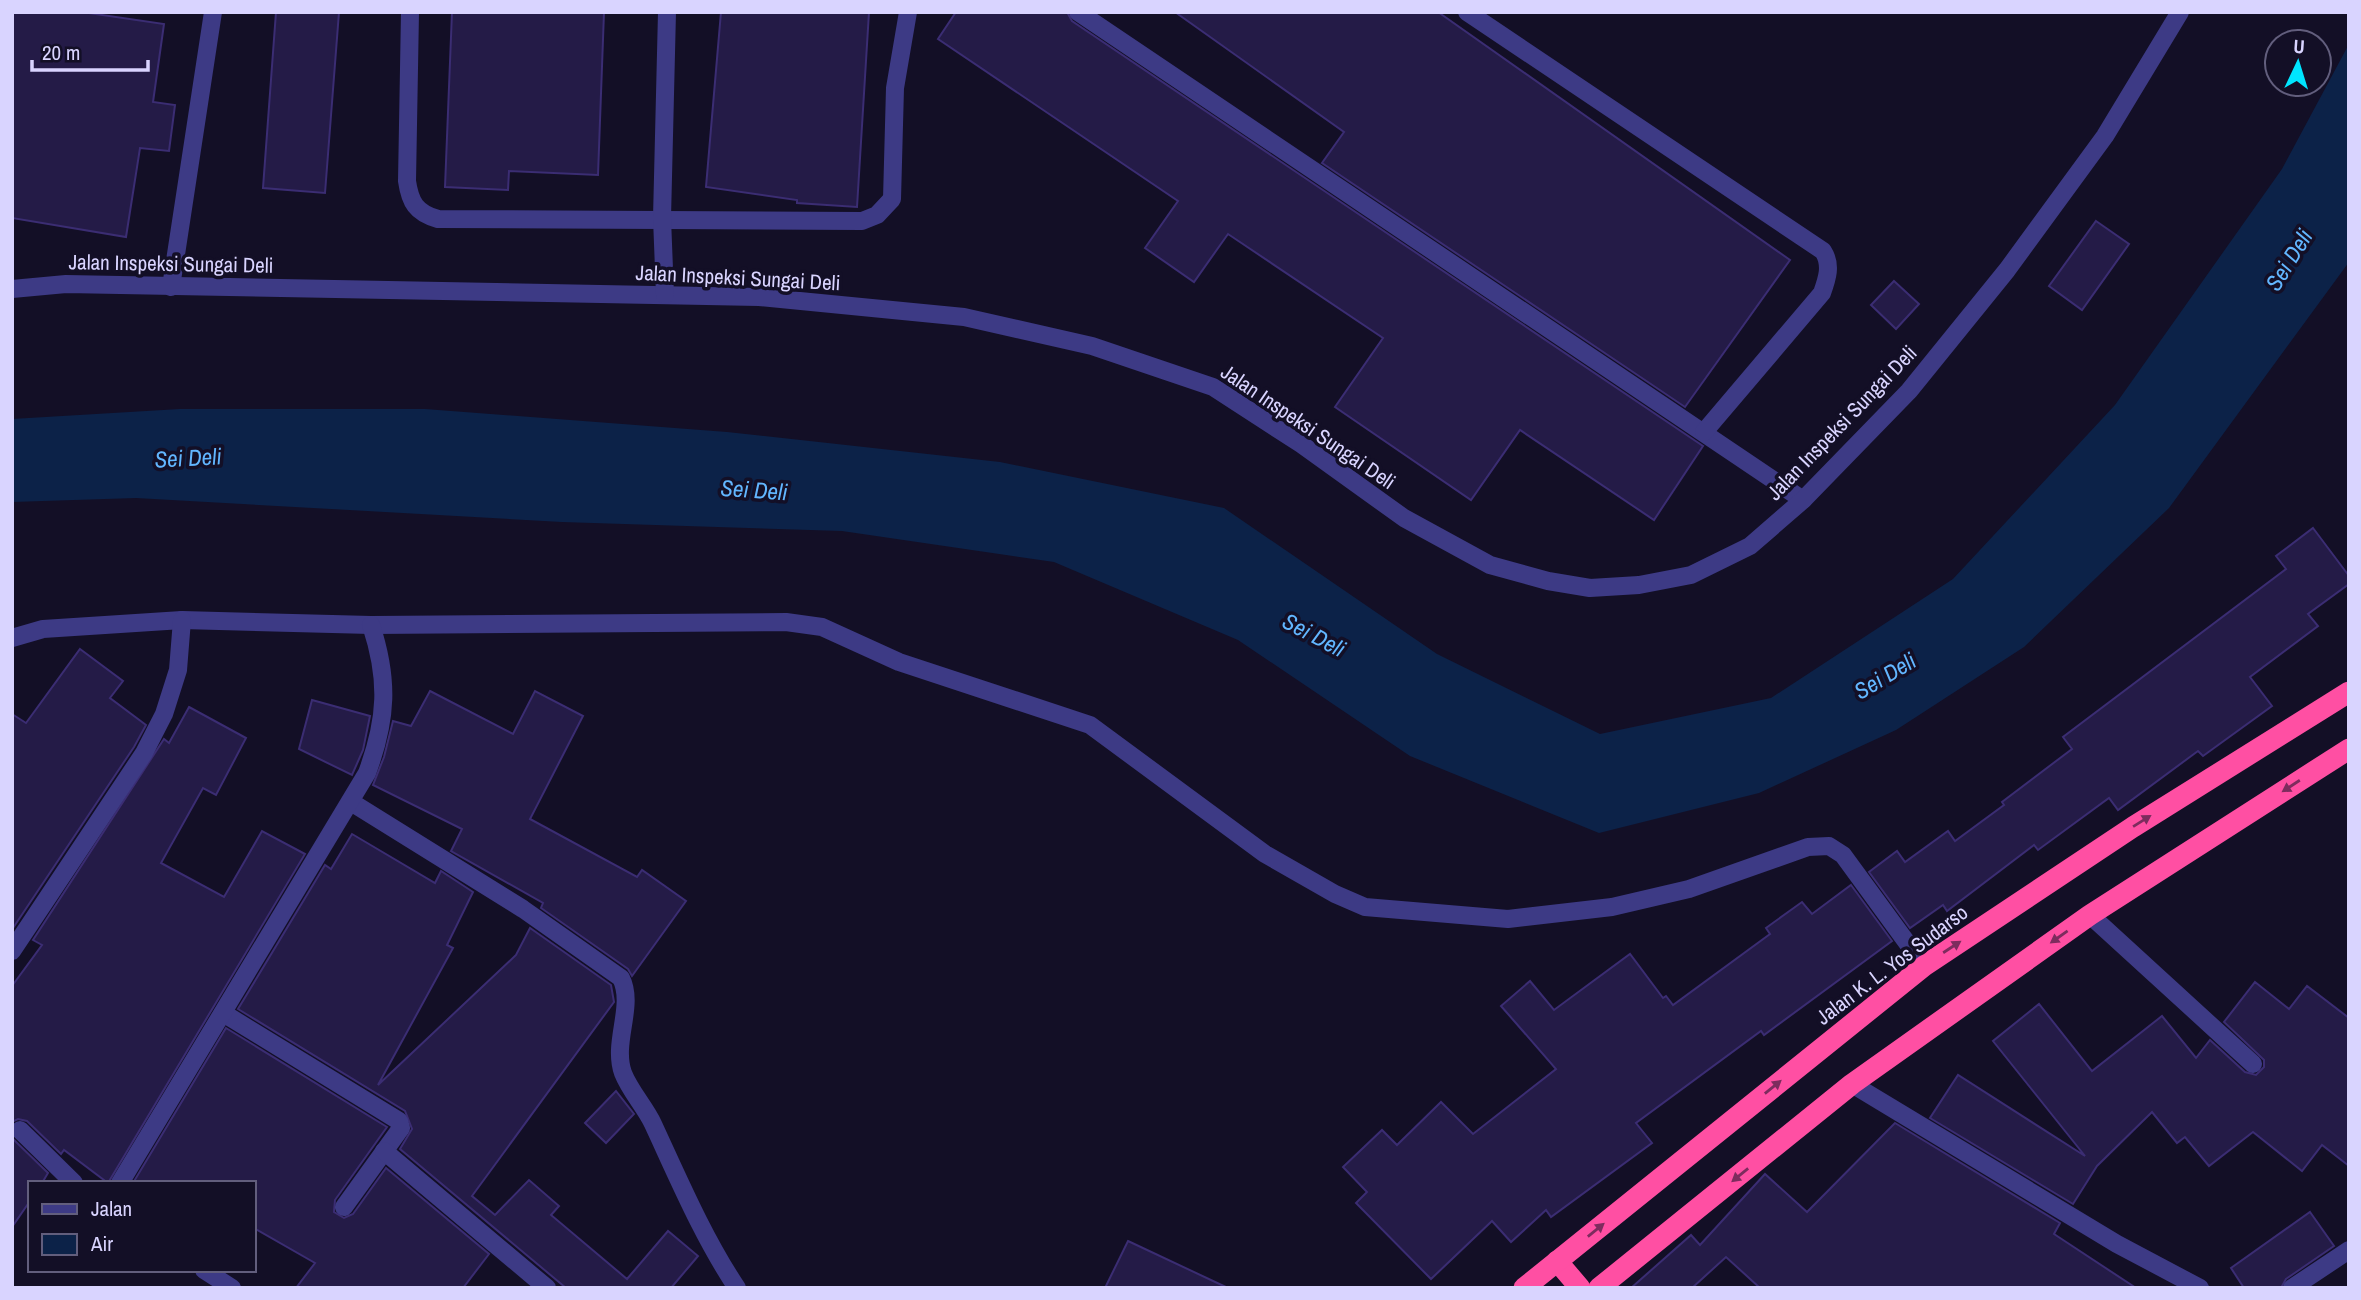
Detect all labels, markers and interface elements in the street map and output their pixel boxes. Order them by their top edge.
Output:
scale bar [32,28,147,72]
north arrow [2263,28,2333,98]
text: U [2293,33,2306,59]
text: 20 m [42,38,80,67]
water label: Sei Deli [2258,222,2320,296]
street label: Jalan Inspeksi Sungai Deli [68,247,274,280]
street label: Jalan Inspeksi Sungai Deli [635,258,841,297]
street label: Jalan Inspeksi Sungai Deli [1760,339,1923,506]
street label: Jalan Inspeksi Sungai Deli [1215,357,1401,496]
water label: Sei Deli [154,440,223,475]
water label: Sei Deli [719,472,789,507]
water label: Sei Deli [1277,605,1352,664]
water label: Sei Deli [1848,645,1922,706]
one-way arrow [2282,780,2301,793]
one-way arrow [2133,815,2152,828]
street label: Jalan K. L. Yos Sudarso [1810,898,1974,1031]
one-way arrow [2050,930,2068,944]
one-way arrow [1942,940,1962,953]
one-way arrow [1765,1080,1782,1095]
one-way arrow [1731,1167,1748,1182]
legend [28,1181,256,1272]
text: Jalan [91,1194,132,1223]
one-way arrow [1587,1222,1605,1237]
text: Air [90,1229,113,1258]

